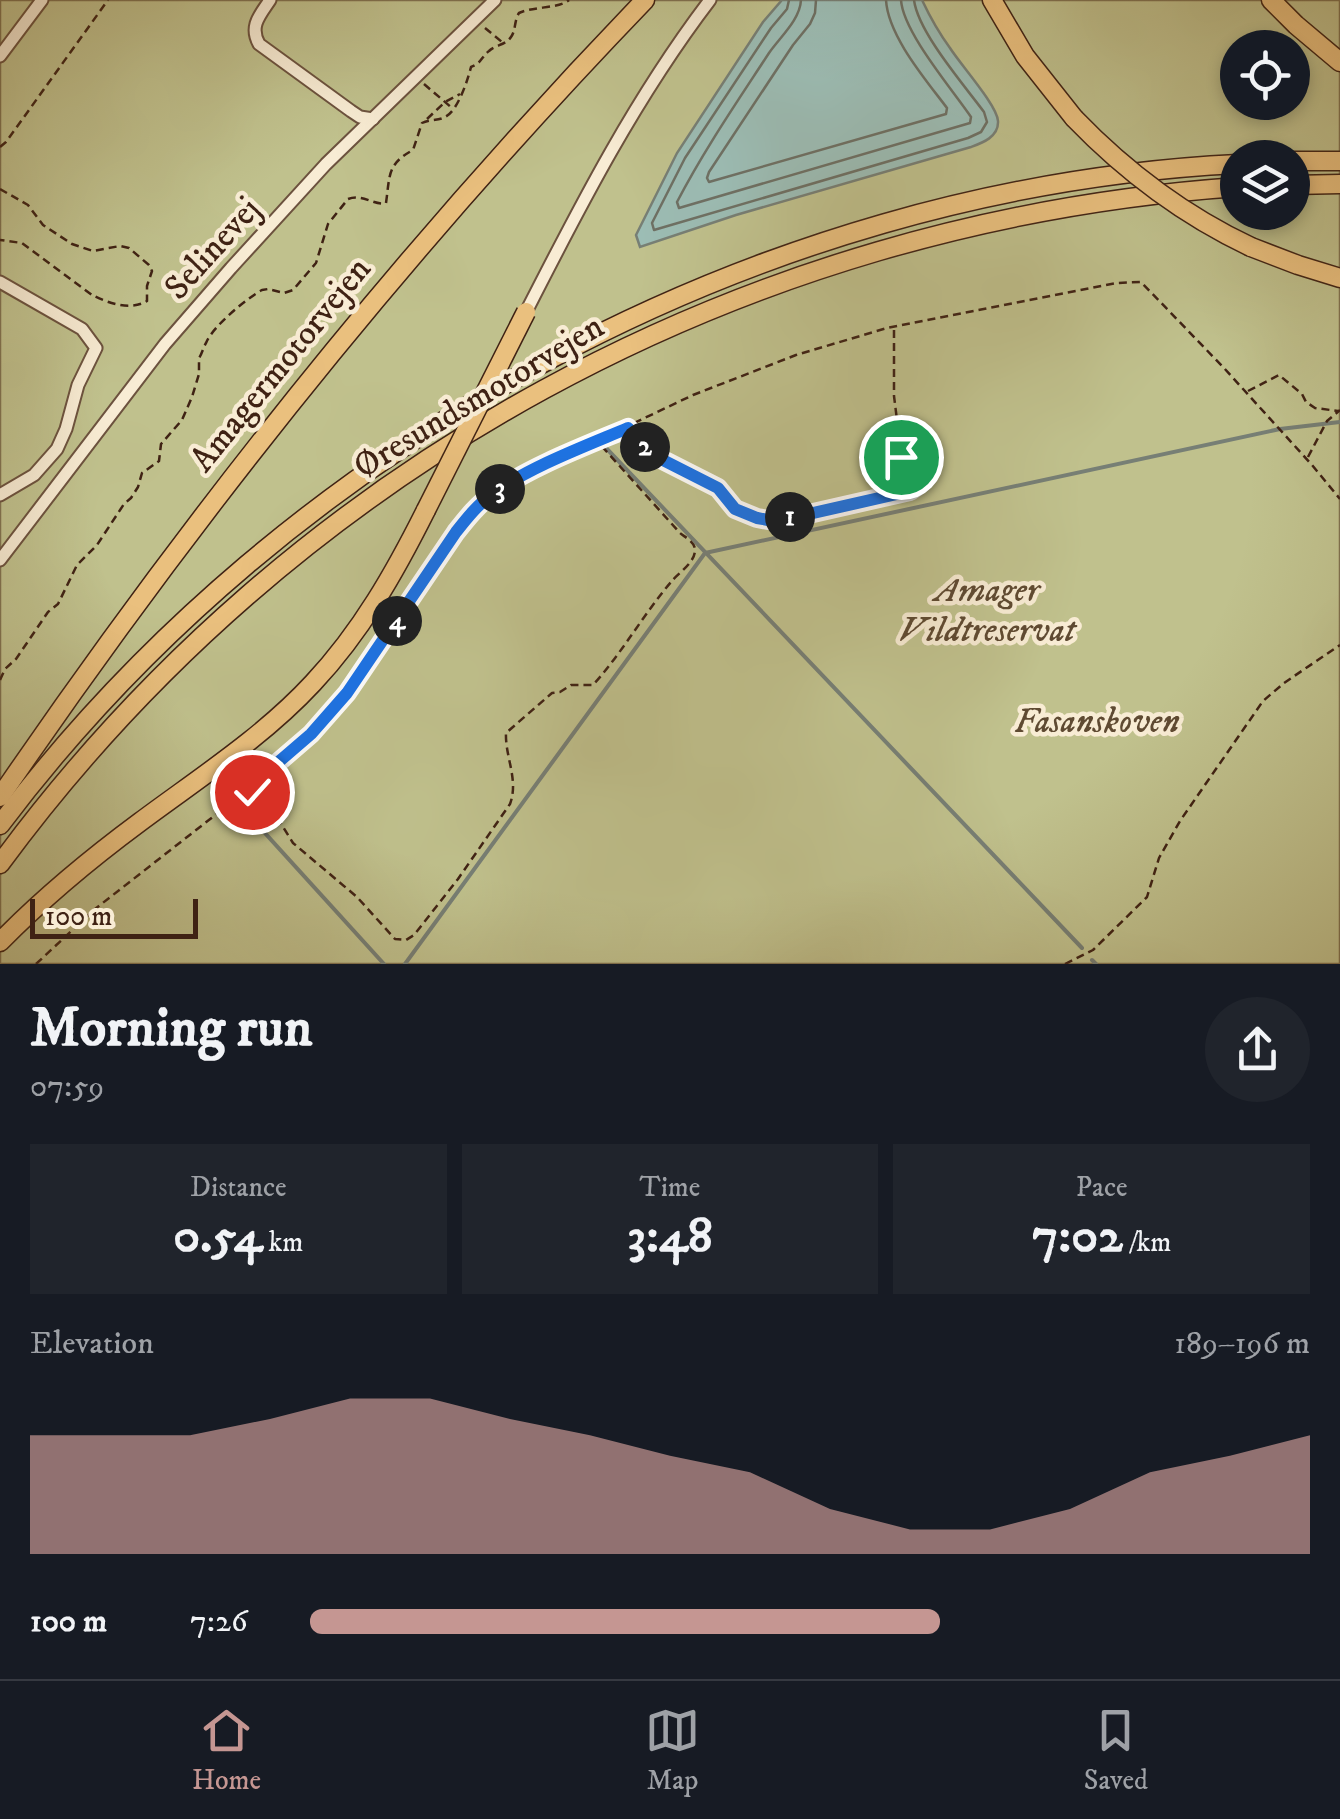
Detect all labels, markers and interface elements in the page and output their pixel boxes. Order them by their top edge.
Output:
map controls [1220,30,1310,230]
button: locate [1220,30,1310,120]
button: layers [1220,140,1310,230]
street label: Selinevej [155,188,271,310]
street label: Amagermotorvejen [181,249,381,481]
street label: Øresundsmotorvejen [346,305,612,489]
pin [859,415,944,500]
pin: 2 [620,422,670,472]
text: 2 [638,429,652,464]
icon: arrive [874,430,929,485]
pin: 3 [475,464,525,514]
text: 3 [495,471,505,506]
pin: 1 [765,492,815,542]
text: 1 [785,499,795,534]
park label: Amager Vildtreservat [899,569,1078,653]
pin: 4 [372,596,422,646]
text: 4 [389,603,405,638]
park label: Fasanskoven [1014,700,1180,744]
pin [210,750,295,835]
icon: check [225,765,280,820]
scale bar [30,894,198,938]
text: 100 m [45,899,112,934]
text: Morning run [30,995,312,1064]
button: share [1205,997,1310,1102]
text: 07:59 [30,1067,104,1107]
text: Distance [190,1170,287,1205]
text: Time [640,1170,700,1205]
text: Pace [1076,1170,1128,1205]
text: 0.54 [173,1205,262,1268]
text: 3:48 [627,1205,713,1268]
text: 7:02 [1032,1205,1123,1268]
text: km [262,1225,303,1260]
text: /km [1123,1225,1171,1260]
text: Elevation [30,1324,154,1364]
text: 189–196 m [1174,1324,1310,1364]
text: 100 m [30,1602,107,1642]
text: 7:26 [190,1602,248,1642]
tab: Home [192,1703,261,1798]
tab: Map [645,1703,700,1798]
tab: Saved [1084,1703,1148,1798]

